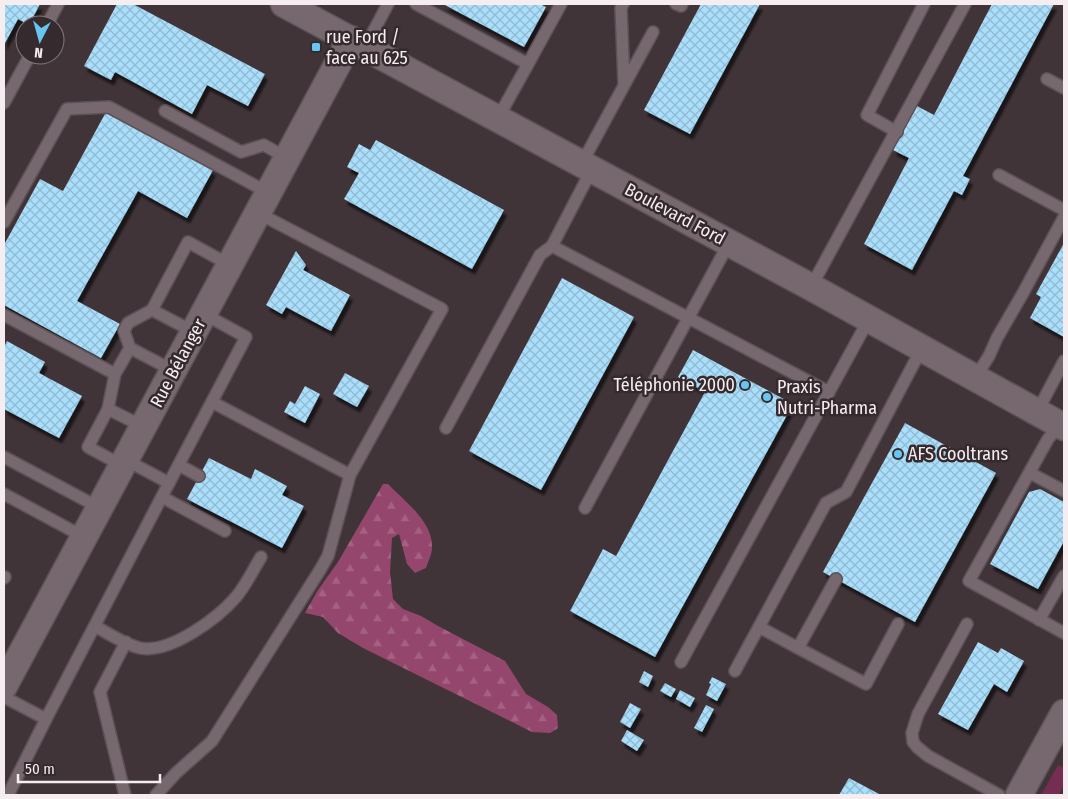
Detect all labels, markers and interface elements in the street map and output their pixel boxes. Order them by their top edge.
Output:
north arrow [15,15,65,65]
place label: rue Ford / face au 625 [326,26,408,69]
marker: rue Ford / face au 625 [310,41,322,53]
text: N [34,44,44,61]
street label: Boulevard Ford [621,178,729,250]
street label: Rue Bélanger [145,314,211,411]
place label: Téléphonie 2000 [613,374,735,396]
place label: Praxis Nutri-Pharma [777,376,877,419]
marker: Téléphonie 2000 [739,379,751,391]
marker: Praxis Nutri-Pharma [761,391,773,403]
place label: AFS Cooltrans [908,443,1009,465]
marker: AFS Cooltrans [892,448,904,460]
scale bar [18,752,160,784]
text: 50 m [25,760,55,778]

